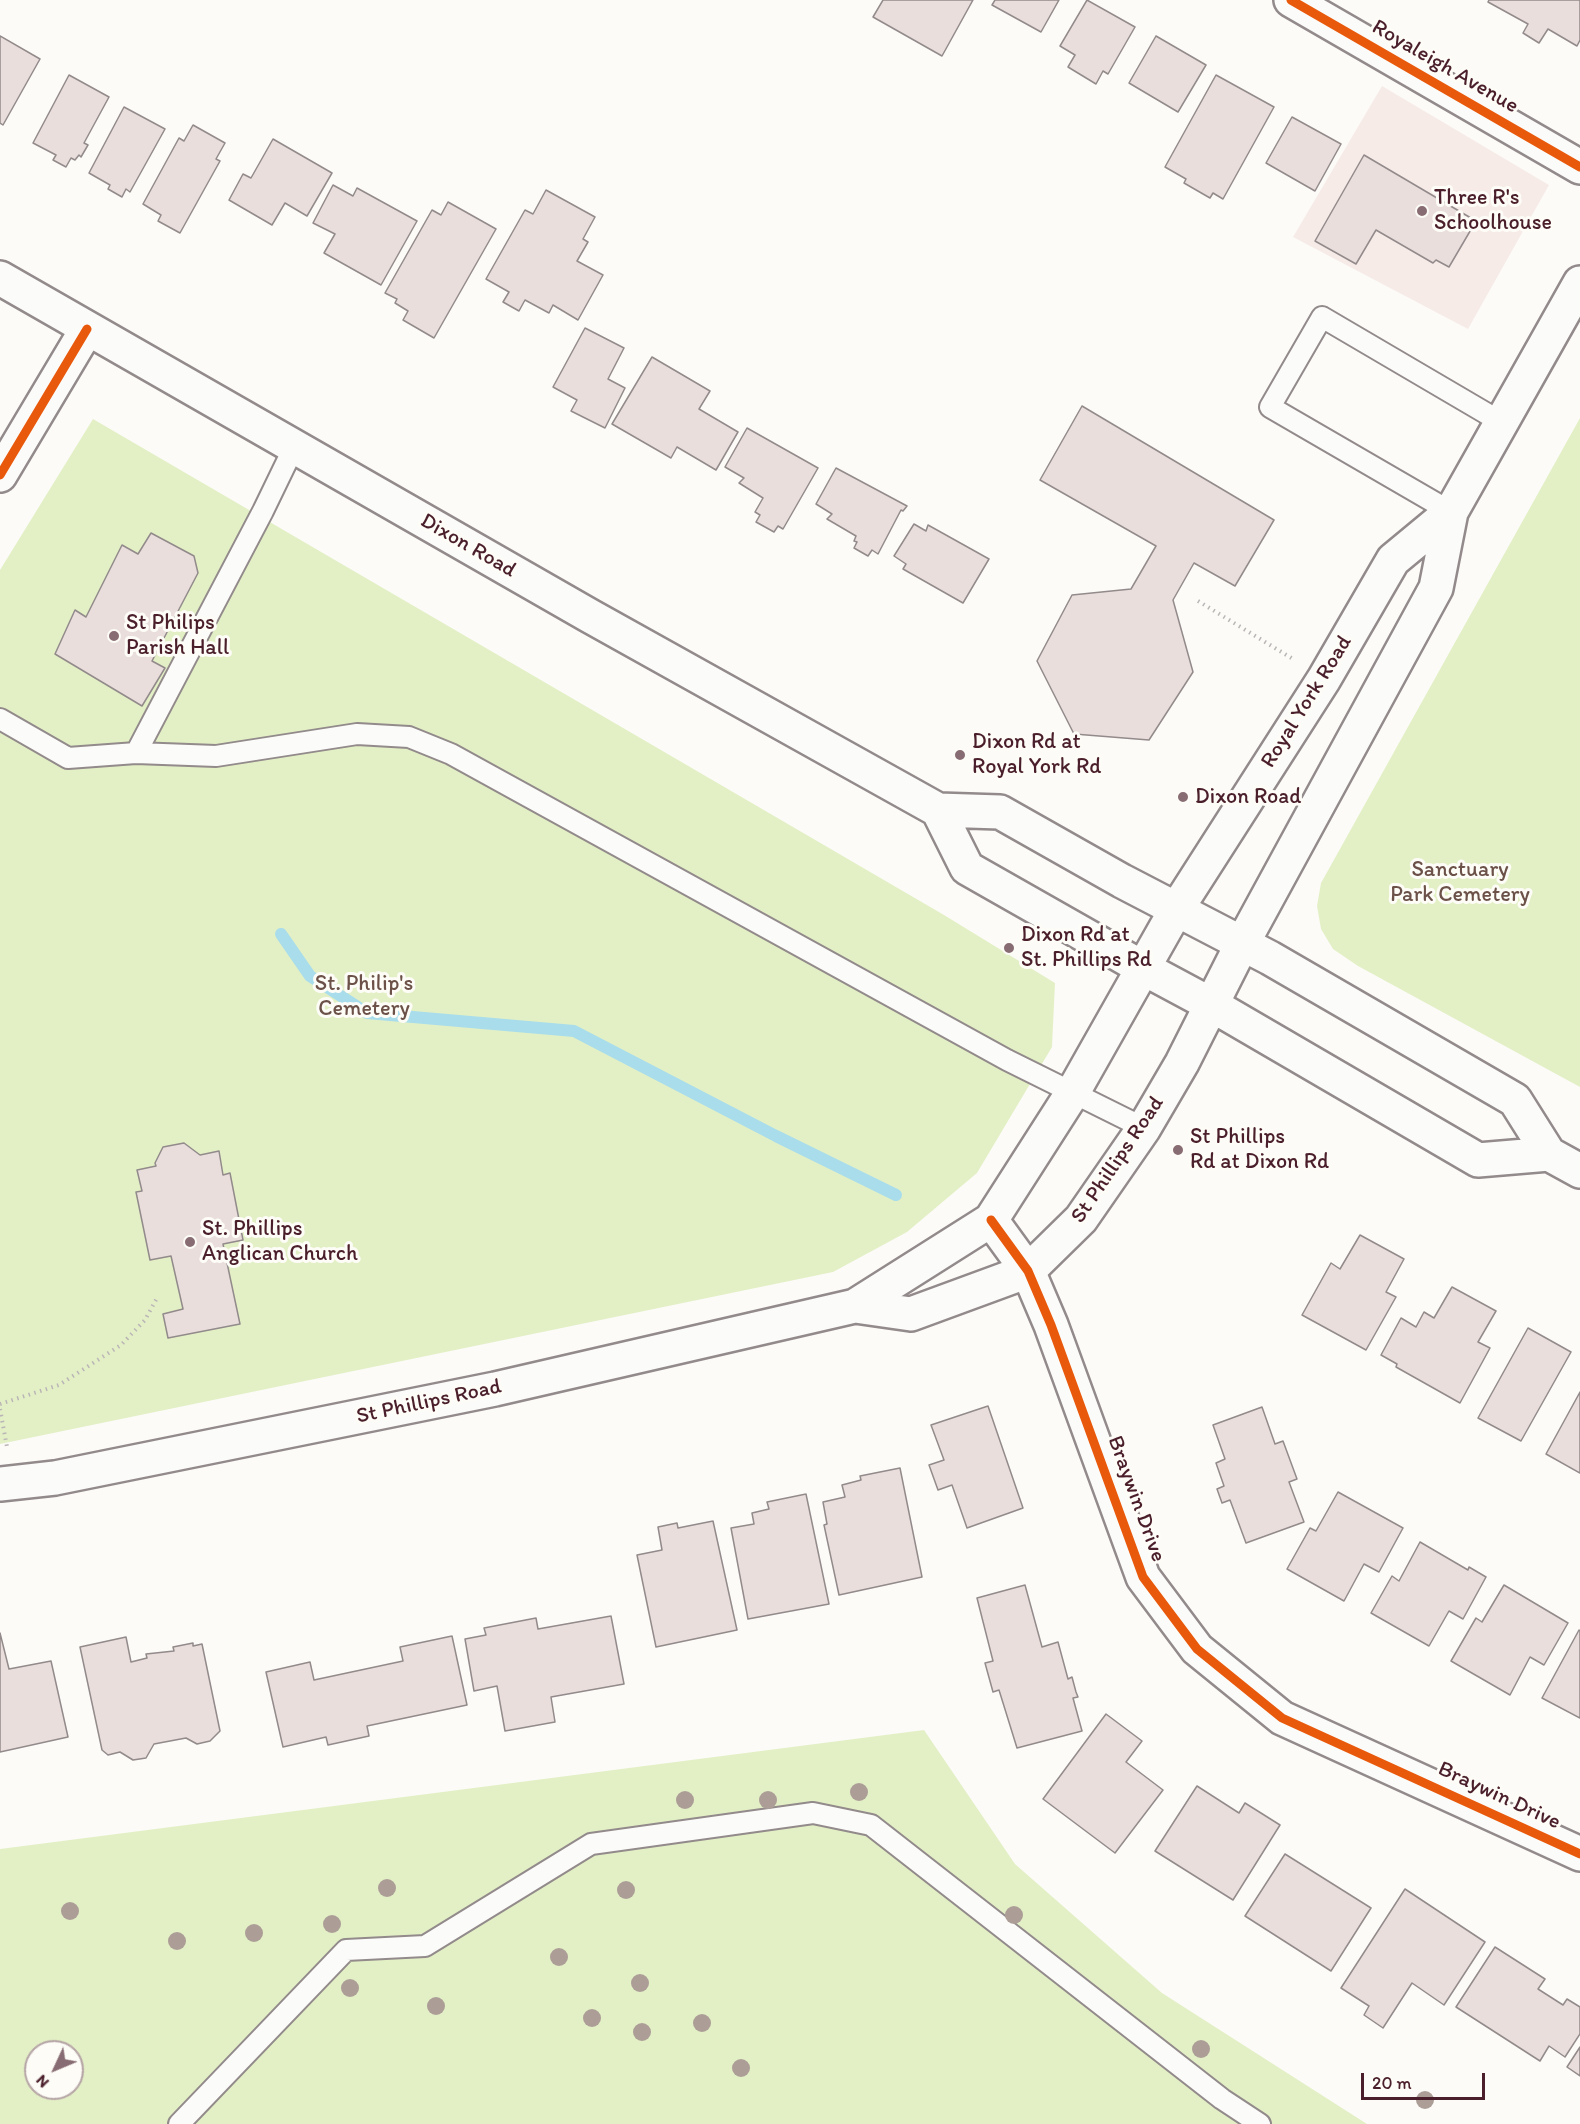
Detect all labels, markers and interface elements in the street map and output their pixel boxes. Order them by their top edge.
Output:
street label: Royaleigh Avenue [1367,14,1523,120]
place label: Three R's Schoolhouse [1434,185,1552,236]
marker: Three R's Schoolhouse [1415,204,1429,218]
street label: Dixon Road [415,508,521,584]
place label: St Philips Parish Hall [126,610,229,662]
marker: St Philips Parish Hall [107,629,121,643]
street label: Royal York Road [1256,631,1358,773]
place label: Dixon Rd at Royal York Rd [972,729,1101,780]
marker: Dixon Rd at Royal York Rd [953,748,967,762]
place label: Dixon Road [1195,784,1301,810]
marker: Dixon Road [1176,790,1190,804]
park label: Sanctuary Park Cemetery [1390,857,1530,908]
place label: Dixon Rd at St. Phillips Rd [1021,922,1152,974]
marker: Dixon Rd at St. Phillips Rd [1002,941,1016,955]
park label: St. Philip's Cemetery [315,971,413,1022]
street label: St Phillips Road [1066,1091,1170,1229]
place label: St Phillips Rd at Dixon Rd [1190,1124,1329,1176]
marker: St Phillips Rd at Dixon Rd [1171,1143,1185,1157]
place label: St. Phillips Anglican Church [202,1216,358,1268]
marker: St. Phillips Anglican Church [183,1235,197,1249]
street label: St Phillips Road [354,1374,504,1430]
street label: Braywin Drive [1101,1432,1171,1566]
street label: Braywin Drive [1433,1756,1565,1836]
north arrow [24,2040,84,2100]
scale bar [1364,2061,1488,2099]
text: N [32,2071,53,2092]
text: 20 m [1372,2072,1412,2094]

